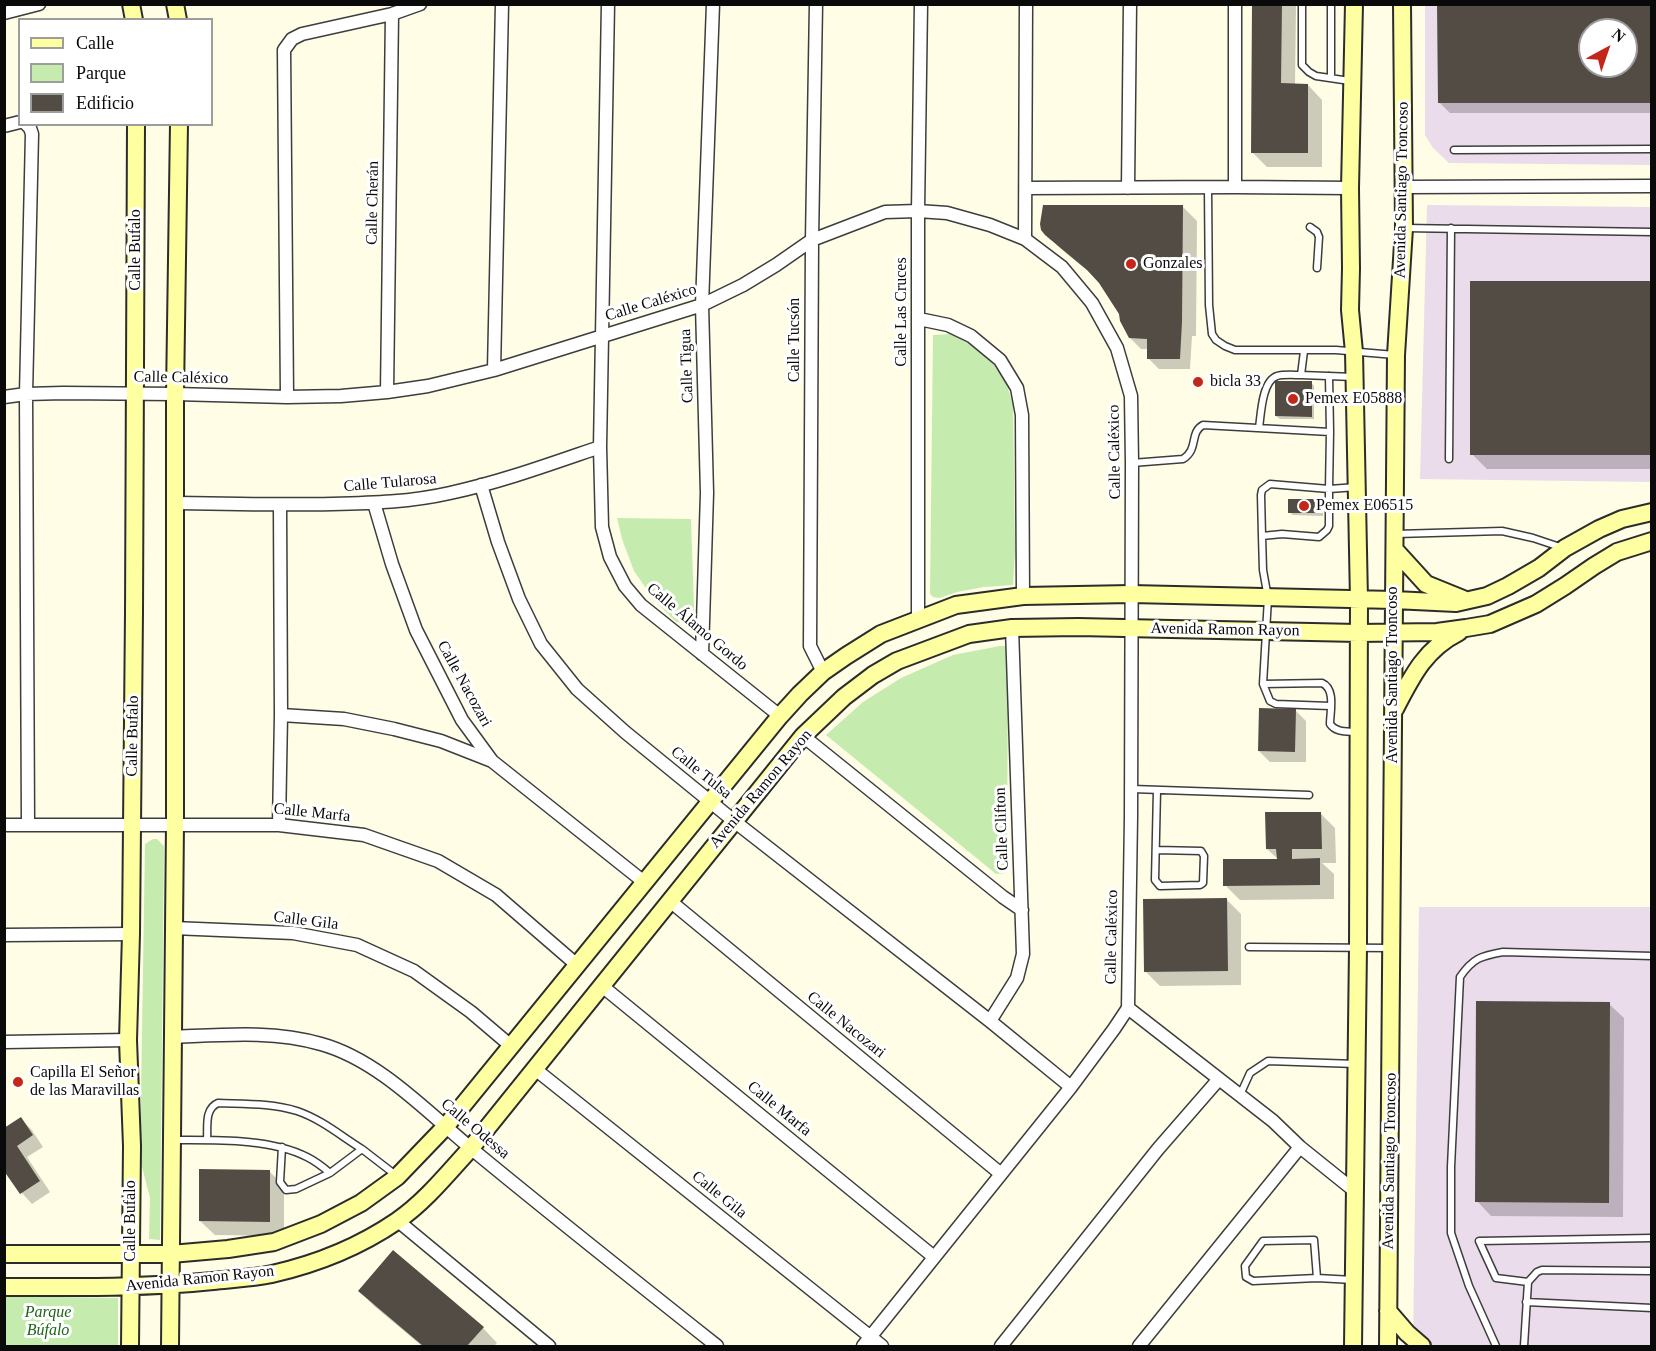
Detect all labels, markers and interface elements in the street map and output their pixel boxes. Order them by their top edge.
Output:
legend [18,18,213,126]
north arrow [1578,18,1638,78]
text: N [1609,25,1628,46]
text: Calle [76,33,114,53]
text: Parque [76,63,126,83]
text: Edificio [76,93,134,113]
street label: Avenida Santiago Troncoso [1391,101,1413,279]
street label: Calle Cherán [363,161,383,245]
street label: Calle Bufalo [126,209,146,291]
place label: Gonzales [1143,254,1203,274]
street label: Calle Las Cruces [892,257,912,367]
marker: Gonzales [1124,257,1138,271]
street label: Calle Caléxico [603,280,699,326]
street label: Calle Tucsón [785,298,805,382]
street label: Calle Tigua [676,328,698,404]
street label: Calle Caléxico [134,368,228,388]
place label: bicla 33 [1210,372,1261,392]
marker: bicla 33 [1191,375,1205,389]
place label: Pemex E05888 [1305,389,1402,409]
marker: Pemex E05888 [1286,392,1300,406]
street label: Calle Caléxico [1105,405,1125,499]
street label: Calle Tularosa [343,469,437,497]
place label: Pemex E06515 [1316,496,1413,516]
marker: Pemex E06515 [1297,499,1311,513]
street label: Calle Álamo Gordo [642,579,752,675]
street label: Avenida Santiago Troncoso [1383,587,1403,763]
street label: Avenida Ramon Rayon [1150,619,1300,641]
street label: Calle Nacozari [432,638,496,730]
street label: Calle Bufalo [123,695,143,777]
street label: Avenida Ramon Rayon [706,726,816,852]
street label: Calle Tulsa [667,743,735,803]
street label: Calle Clifton [991,787,1013,871]
street label: Calle Marfa [273,799,351,827]
street label: Calle Caléxico [1102,890,1122,984]
street label: Calle Gila [272,907,340,935]
street label: Calle Nacozari [803,987,889,1063]
place label: Capilla El Señor de las Maravillas [30,1063,139,1101]
street label: Avenida Santiago Troncoso [1379,1072,1401,1250]
marker: Capilla El Señor de las Maravillas [11,1075,25,1089]
street label: Calle Marfa [743,1077,815,1141]
street label: Calle Odessa [437,1095,513,1163]
street label: Calle Gila [688,1167,750,1223]
street label: Calle Bufalo [121,1180,141,1262]
street label: Avenida Ramon Rayon [125,1262,275,1296]
park label: Parque Búfalo [25,1303,71,1341]

